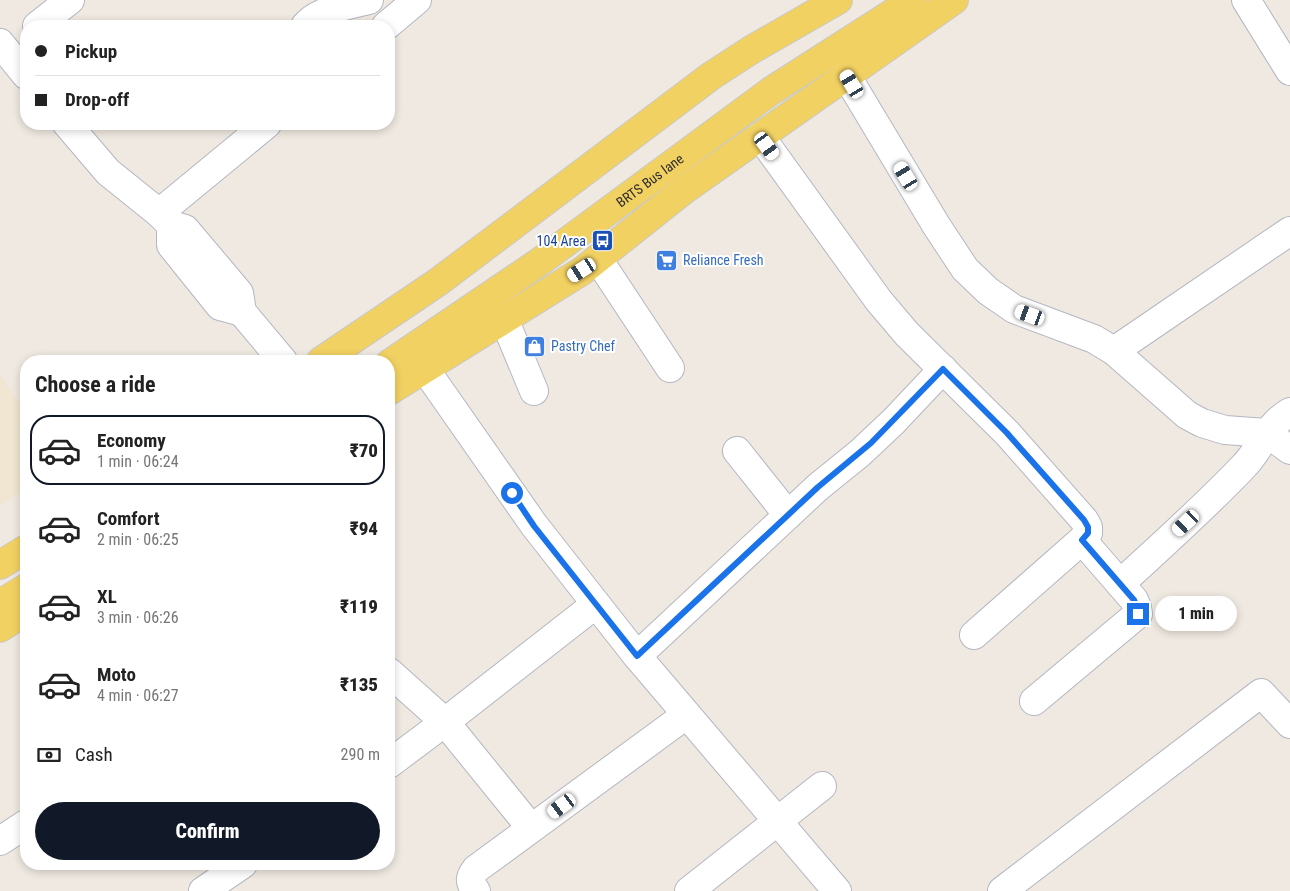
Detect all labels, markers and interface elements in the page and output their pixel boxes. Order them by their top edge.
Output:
text: Pickup [65,40,117,63]
car [837,67,866,101]
text: Drop-off [65,88,129,111]
car [752,129,781,163]
street label: BRTS Bus lane [613,150,687,211]
car [891,159,920,193]
bus stop icon: 104 Area [590,229,614,253]
place label: 104 Area [537,233,586,249]
supermarket icon: Reliance Fresh [655,248,679,272]
place label: Reliance Fresh [683,252,764,268]
car [565,256,598,284]
car [1013,303,1046,327]
shop icon: Pastry Chef [523,334,547,358]
place label: Pastry Chef [551,338,616,354]
text: Choose a ride [35,372,156,397]
icon: car [37,428,82,473]
text: Economy [97,429,166,452]
text: ₹70 [350,439,378,462]
text: 1 min · 06:24 [97,452,179,471]
route start [501,482,523,504]
icon: car [37,506,82,551]
text: Comfort [97,507,160,530]
car [1169,507,1202,539]
text: ₹94 [350,517,378,540]
text: 2 min · 06:25 [97,530,179,549]
icon: car [37,584,82,629]
text: XL [97,585,117,608]
text: ₹119 [340,595,378,618]
callout: 1 min [1156,596,1238,632]
route end [1127,603,1149,625]
text: 1 min [1178,604,1214,623]
text: 3 min · 06:26 [97,608,179,627]
icon: car [37,662,82,707]
text: Moto [97,663,136,686]
text: ₹135 [340,673,378,696]
text: 4 min · 06:27 [97,686,179,705]
icon: cash [35,741,63,769]
text: Cash [75,743,113,766]
text: 290 m [341,745,380,764]
car [545,791,578,821]
button: Confirm [35,802,380,860]

